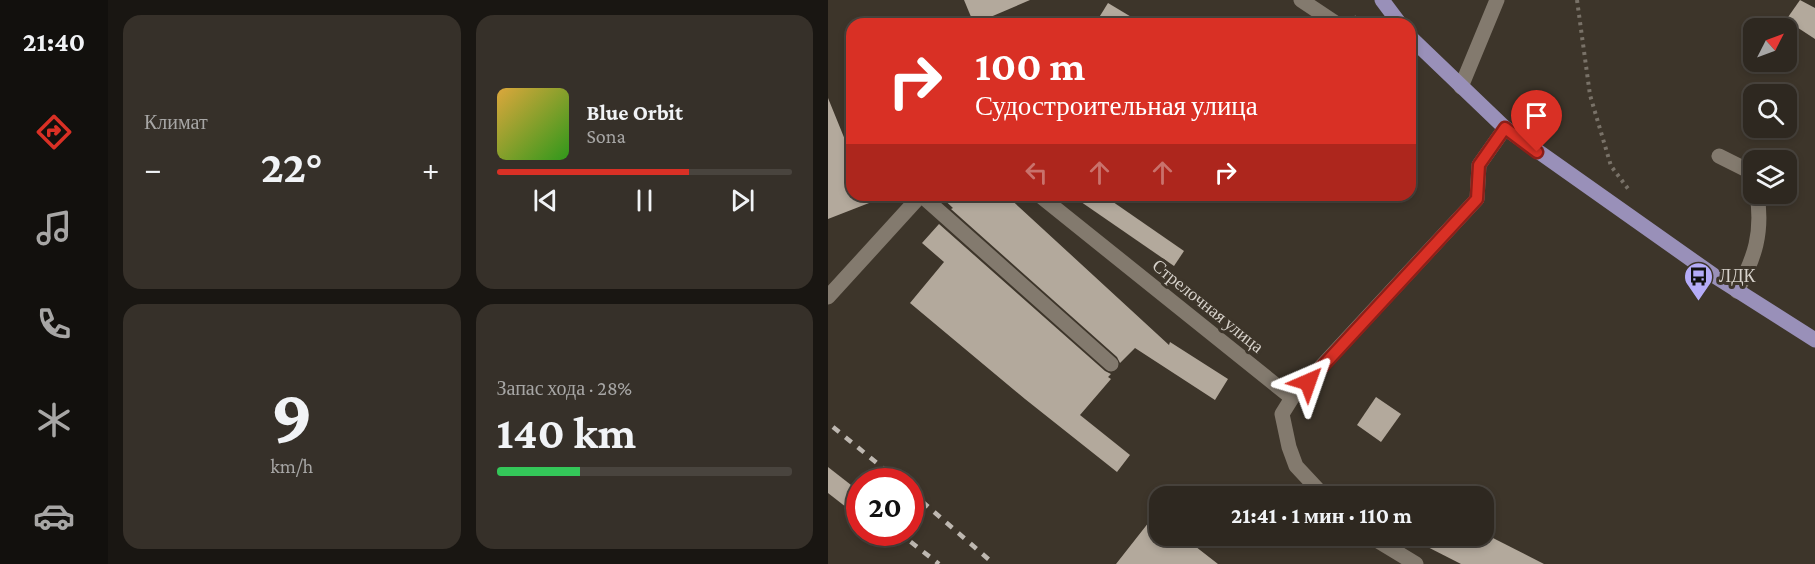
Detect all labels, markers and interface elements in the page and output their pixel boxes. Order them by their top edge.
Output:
north arrow [1743,18,1797,72]
map controls [1743,18,1797,204]
text: 21:40 [23,27,85,57]
icon: right [876,42,954,120]
text: 100 m [975,42,1085,89]
button: search [1743,84,1797,138]
pin [1511,90,1562,152]
text: Судостроительная улица [975,91,1258,121]
icon: arrive [1520,99,1553,132]
text: Blue Orbit [587,100,683,125]
icon: directions [33,111,75,153]
text: Климат [144,111,208,133]
text: Sona [587,125,626,147]
text: 22° [261,142,323,192]
text: − [144,150,161,187]
text: + [422,150,440,187]
button: layers [1743,150,1797,204]
icon: left [1020,156,1053,189]
icon: ahead [1083,156,1116,189]
icon: ahead [1146,156,1179,189]
icon: right [1209,156,1242,189]
icon: previous [529,184,562,217]
icon: pause [628,184,661,217]
icon: next [726,184,759,217]
icon: music [33,207,75,249]
street label: Стрелочная улица [1148,255,1268,357]
bus stop icon: ЛДК [1682,260,1714,302]
place label: ЛДК [1719,266,1756,286]
icon: phone [33,303,75,345]
position arrow [1276,350,1340,414]
text: 9 [270,372,313,459]
text: Запас хода · 28% [497,377,632,399]
icon: climate [33,399,75,441]
text: 140 km [497,408,636,458]
text: km/h [270,455,313,477]
speed limit sign: 20 [846,468,924,546]
icon: car [33,495,75,537]
text: 21:41 · 1 мин · 110 m [1231,503,1412,528]

